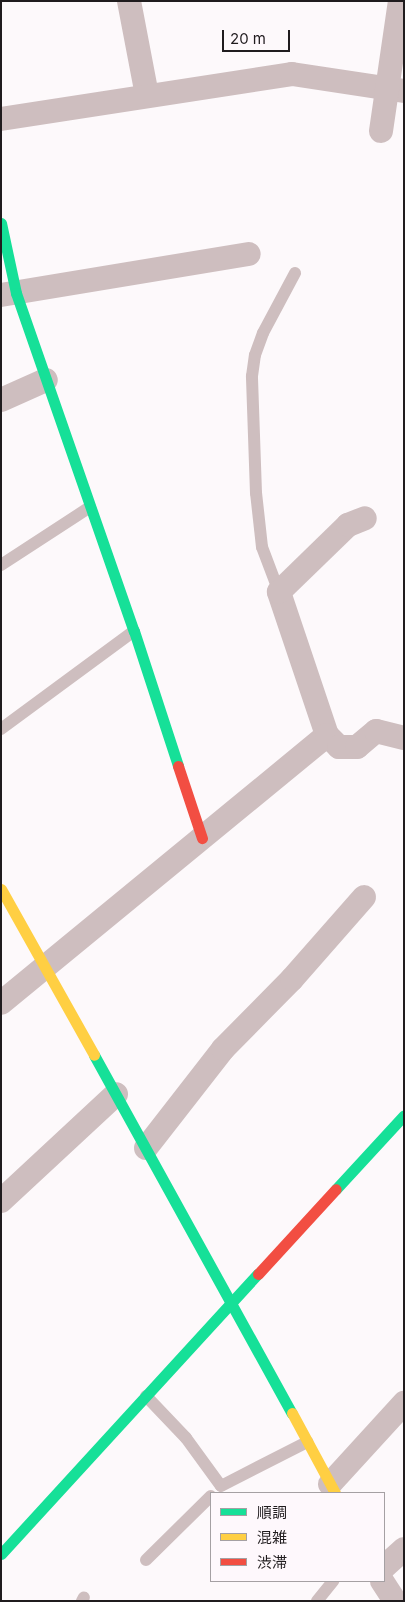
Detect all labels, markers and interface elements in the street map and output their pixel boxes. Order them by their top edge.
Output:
scale bar [225,20,292,52]
text: 20 m [230,29,266,48]
legend [210,1492,385,1582]
text: 順調 [257,1503,287,1522]
text: 混雑 [257,1528,287,1547]
text: 渋滞 [257,1553,287,1572]

